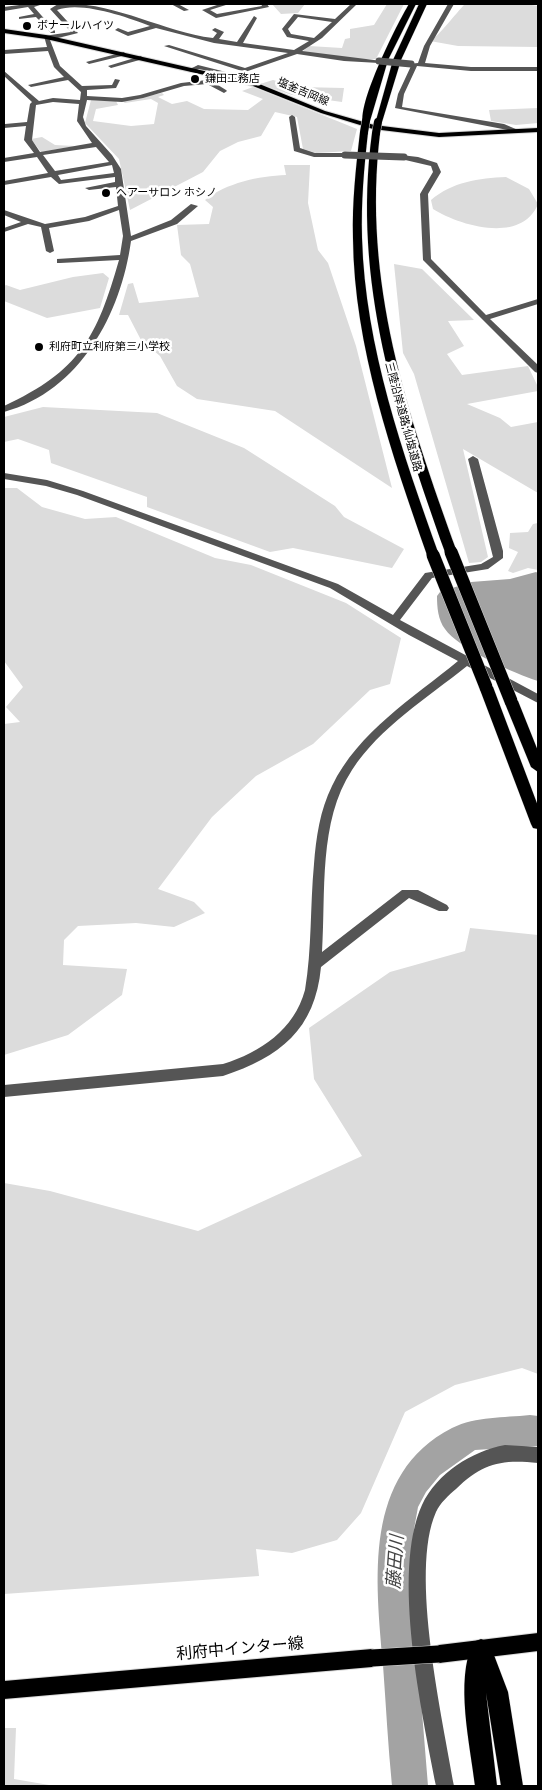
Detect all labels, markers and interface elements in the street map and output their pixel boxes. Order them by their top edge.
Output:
place label: ボナールハイツ [37,19,114,33]
marker: ボナールハイツ [21,20,33,32]
place label: 鎌田工務店 [205,72,260,86]
marker: 鎌田工務店 [189,73,201,85]
street label: 塩釜吉岡線 [275,75,331,109]
place label: ヘアーサロン ホシノ [116,186,217,200]
marker: ヘアーサロン ホシノ [100,187,112,199]
place label: 利府町立利府第三小学校 [49,340,170,354]
marker: 利府町立利府第三小学校 [33,341,45,353]
street label: 三陸沿岸道路;仙塩道路 [382,361,424,473]
water label: 藤田川 [383,1534,409,1590]
street label: 利府中インター線 [175,1634,305,1664]

